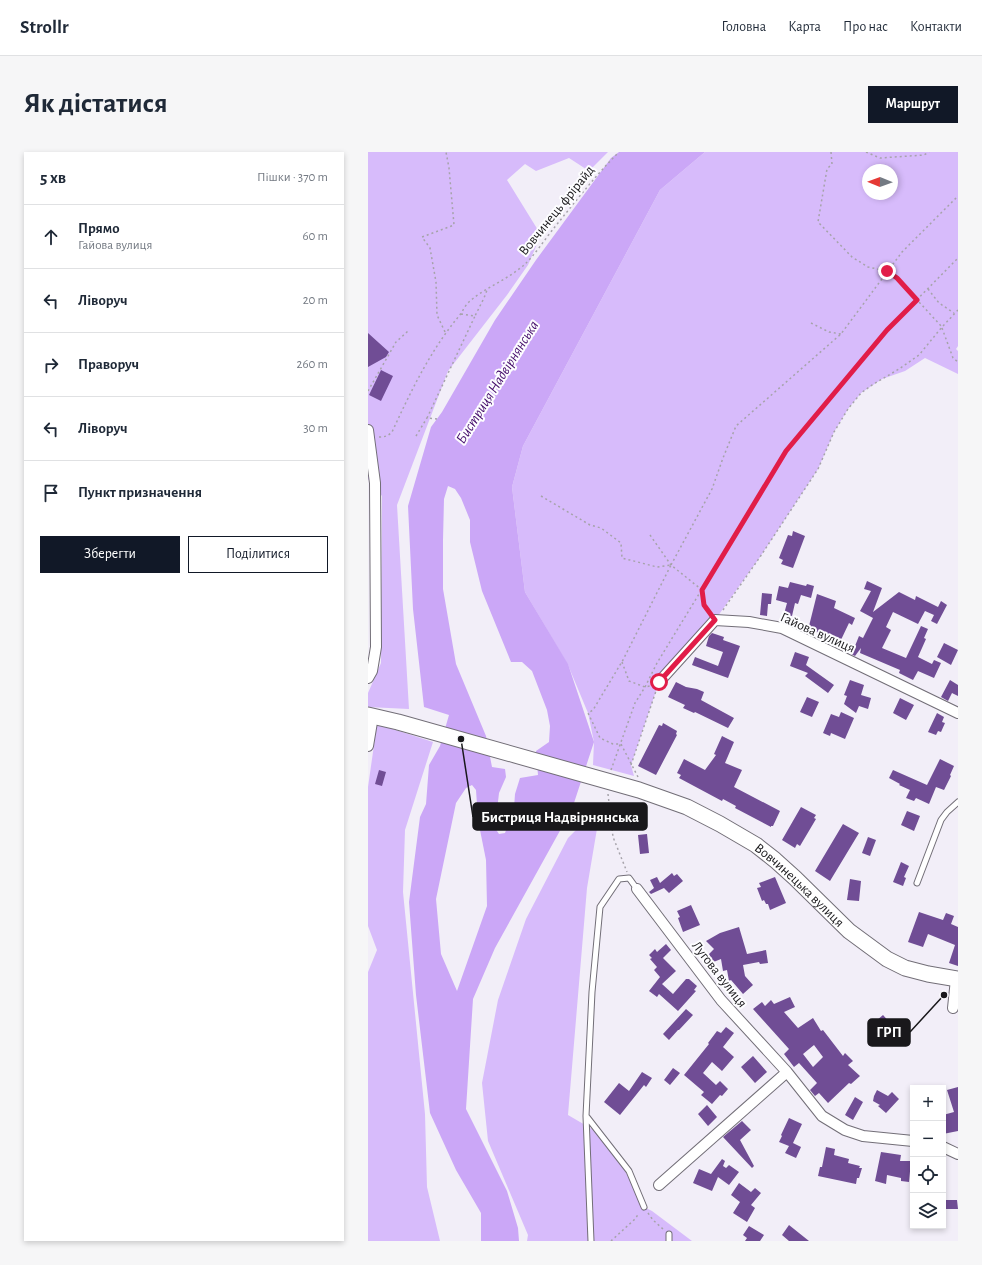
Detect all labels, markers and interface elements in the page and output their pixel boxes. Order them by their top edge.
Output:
text: Strollr [20,18,69,37]
text: Головна [721,20,766,34]
text: Карта [788,20,821,34]
text: Про нас [843,20,888,34]
text: Контакти [910,20,962,34]
button: Маршрут [868,86,958,123]
text: Як дістатися [24,90,168,118]
street label: Вовчинець фрірайд [516,163,597,258]
north arrow [862,164,898,200]
text: 5 хв [40,169,66,186]
text: Пішки · 370 m [257,171,328,184]
text: Прямо [78,221,120,236]
icon: ahead [40,226,62,248]
text: 60 m [302,230,328,243]
text: Гайова вулиця [78,239,152,252]
route end [878,262,896,280]
icon: left [40,290,62,312]
text: Ліворуч [78,293,128,308]
text: 20 m [303,294,328,307]
water label: Бистриця Надвірнянська [453,318,541,446]
icon: right [40,354,62,376]
text: Праворуч [78,357,139,372]
text: 260 m [297,358,328,371]
icon: left [40,418,62,440]
text: Ліворуч [78,421,128,436]
text: 30 m [303,422,328,435]
icon: arrive [40,482,62,504]
text: Пункт призначення [78,485,202,500]
button: Зберегти [40,536,180,573]
button: Поділитися [188,536,328,573]
street label: Гайова вулиця [778,610,857,656]
route start [650,673,668,691]
callout: Бистриця Надвірнянська [473,803,647,830]
text: Бистриця Надвірнянська [481,810,639,825]
street label: Вовчинецька вулиця [752,841,846,930]
street label: Лугова вулиця [689,939,749,1010]
callout: ГРП [868,1019,910,1046]
text: ГРП [876,1025,902,1040]
map controls [910,1085,946,1229]
button: + [910,1085,946,1121]
button: − [910,1121,946,1157]
button: locate [910,1157,946,1193]
button: layers [910,1193,946,1229]

